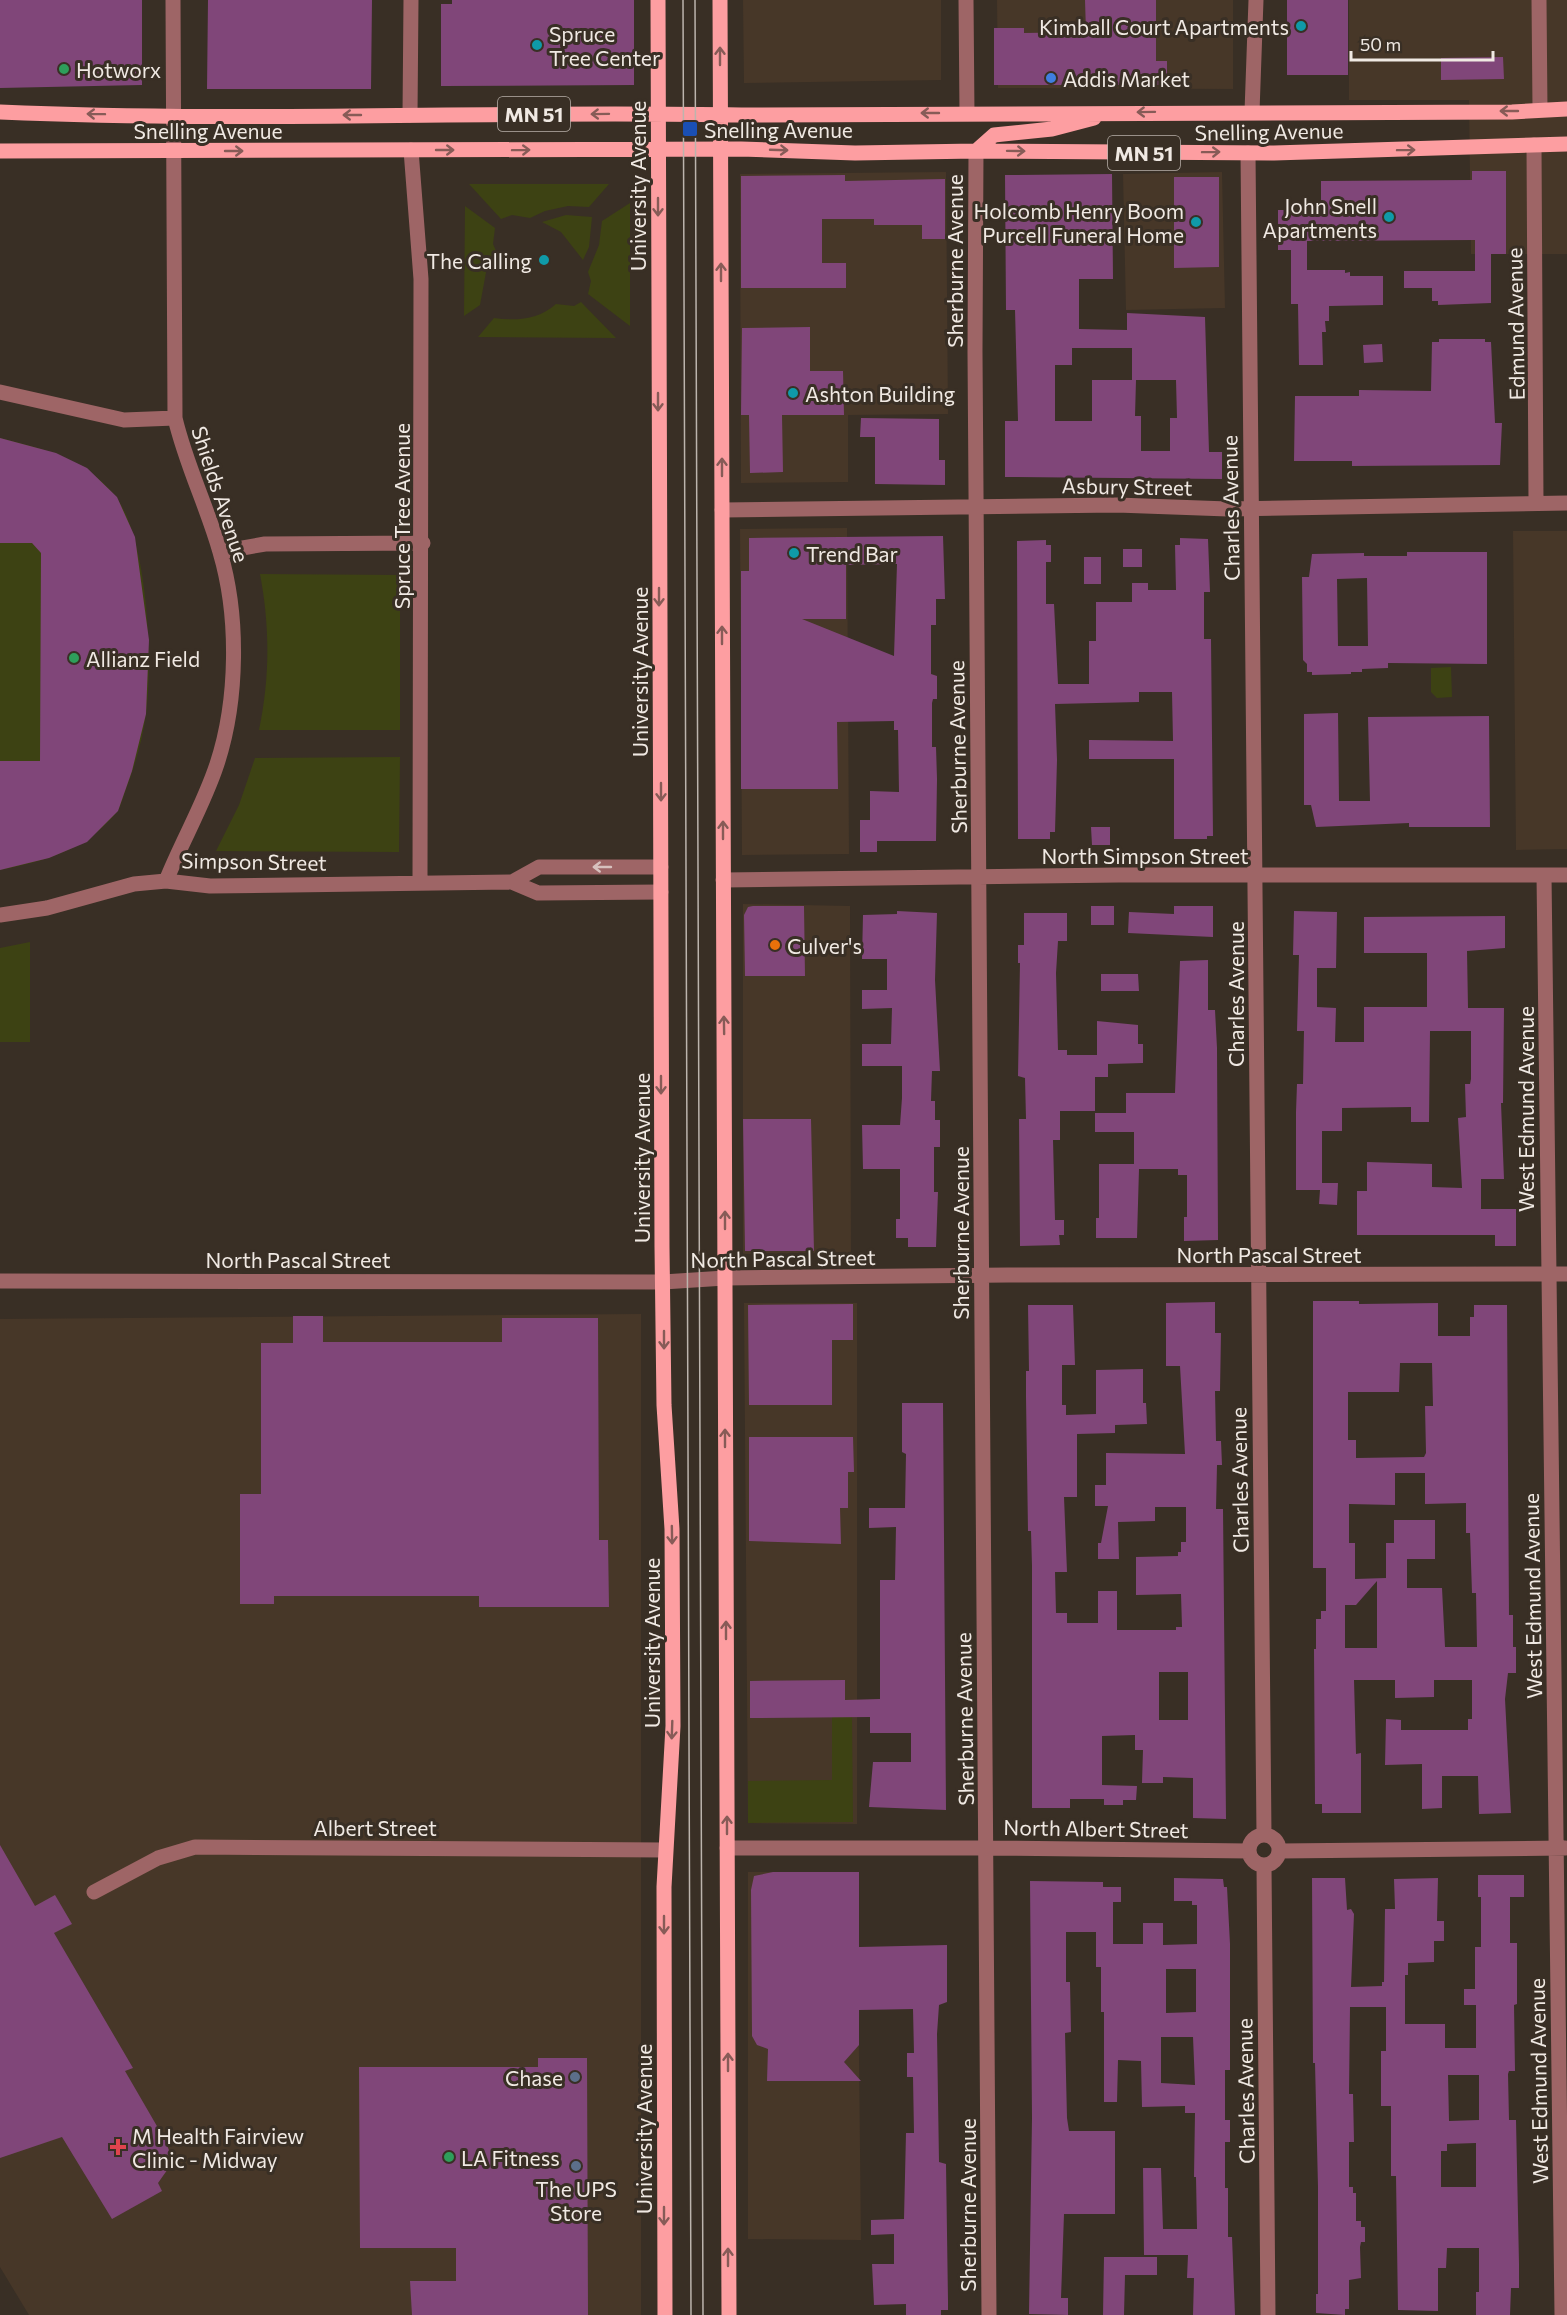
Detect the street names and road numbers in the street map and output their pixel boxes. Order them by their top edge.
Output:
road number: MN 51 [498,97,570,131]
street label: University Avenue [625,101,650,271]
street label: Snelling Avenue [1194,117,1344,145]
street label: Snelling Avenue [134,118,282,143]
road number: MN 51 [1108,136,1180,170]
street label: Sherburne Avenue [942,174,967,348]
street label: Edmund Avenue [1501,247,1529,401]
street label: Shields Avenue [187,423,255,565]
street label: Spruce Tree Avenue [389,423,414,609]
street label: Charles Avenue [1216,435,1244,581]
street label: Asbury Street [1061,472,1193,500]
street label: University Avenue [627,587,652,757]
street label: Sherburne Avenue [943,660,971,834]
street label: North Simpson Street [1041,843,1249,868]
street label: Simpson Street [181,847,327,875]
street label: Charles Avenue [1223,921,1248,1067]
street label: West Edmund Avenue [1513,1006,1538,1212]
street label: University Avenue [629,1073,654,1243]
street label: Sherburne Avenue [948,1146,973,1320]
street label: North Pascal Street [1176,1242,1362,1267]
street label: North Pascal Street [690,1244,876,1272]
street label: North Pascal Street [205,1247,391,1272]
street label: Charles Avenue [1225,1407,1253,1553]
street label: West Edmund Avenue [1518,1493,1546,1699]
street label: University Avenue [639,1558,664,1728]
street label: Sherburne Avenue [950,1632,978,1806]
street label: North Albert Street [1003,1814,1189,1842]
street label: Albert Street [313,1815,437,1840]
street label: West Edmund Avenue [1524,1978,1552,2184]
street label: Charles Avenue [1231,2018,1259,2164]
street label: University Avenue [631,2044,656,2214]
street label: Sherburne Avenue [955,2118,980,2292]

